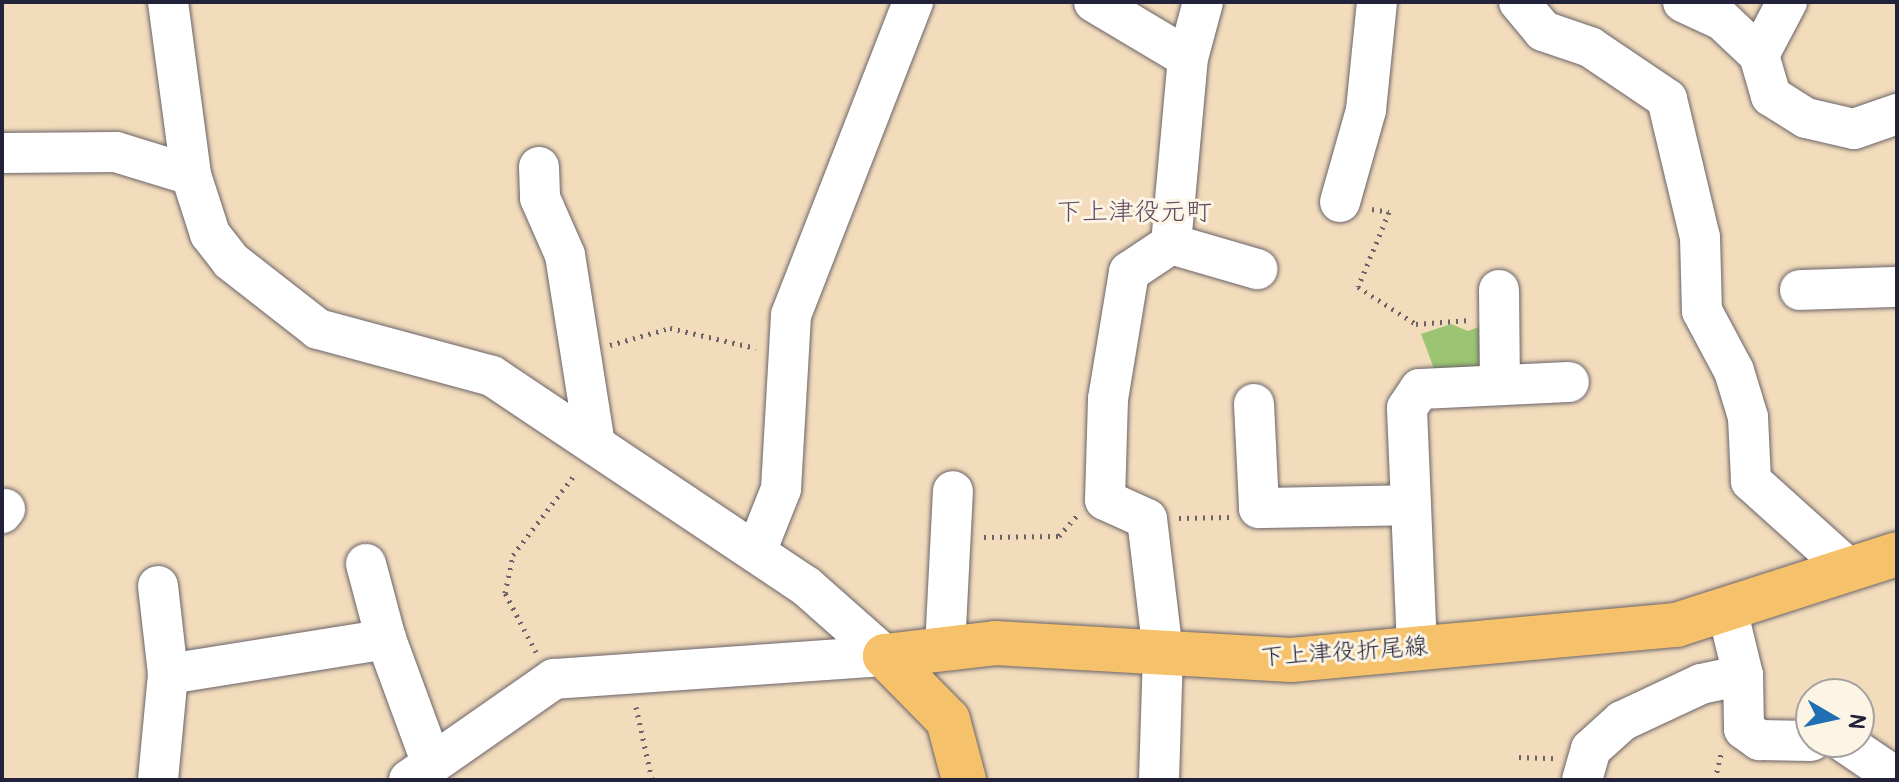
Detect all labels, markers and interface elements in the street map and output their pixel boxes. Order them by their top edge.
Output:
district label: 下上津役元町 [1056,197,1212,229]
street label: 下上津役折尾線 [1259,632,1429,672]
north arrow [1795,678,1875,758]
text: N [1842,712,1872,731]

